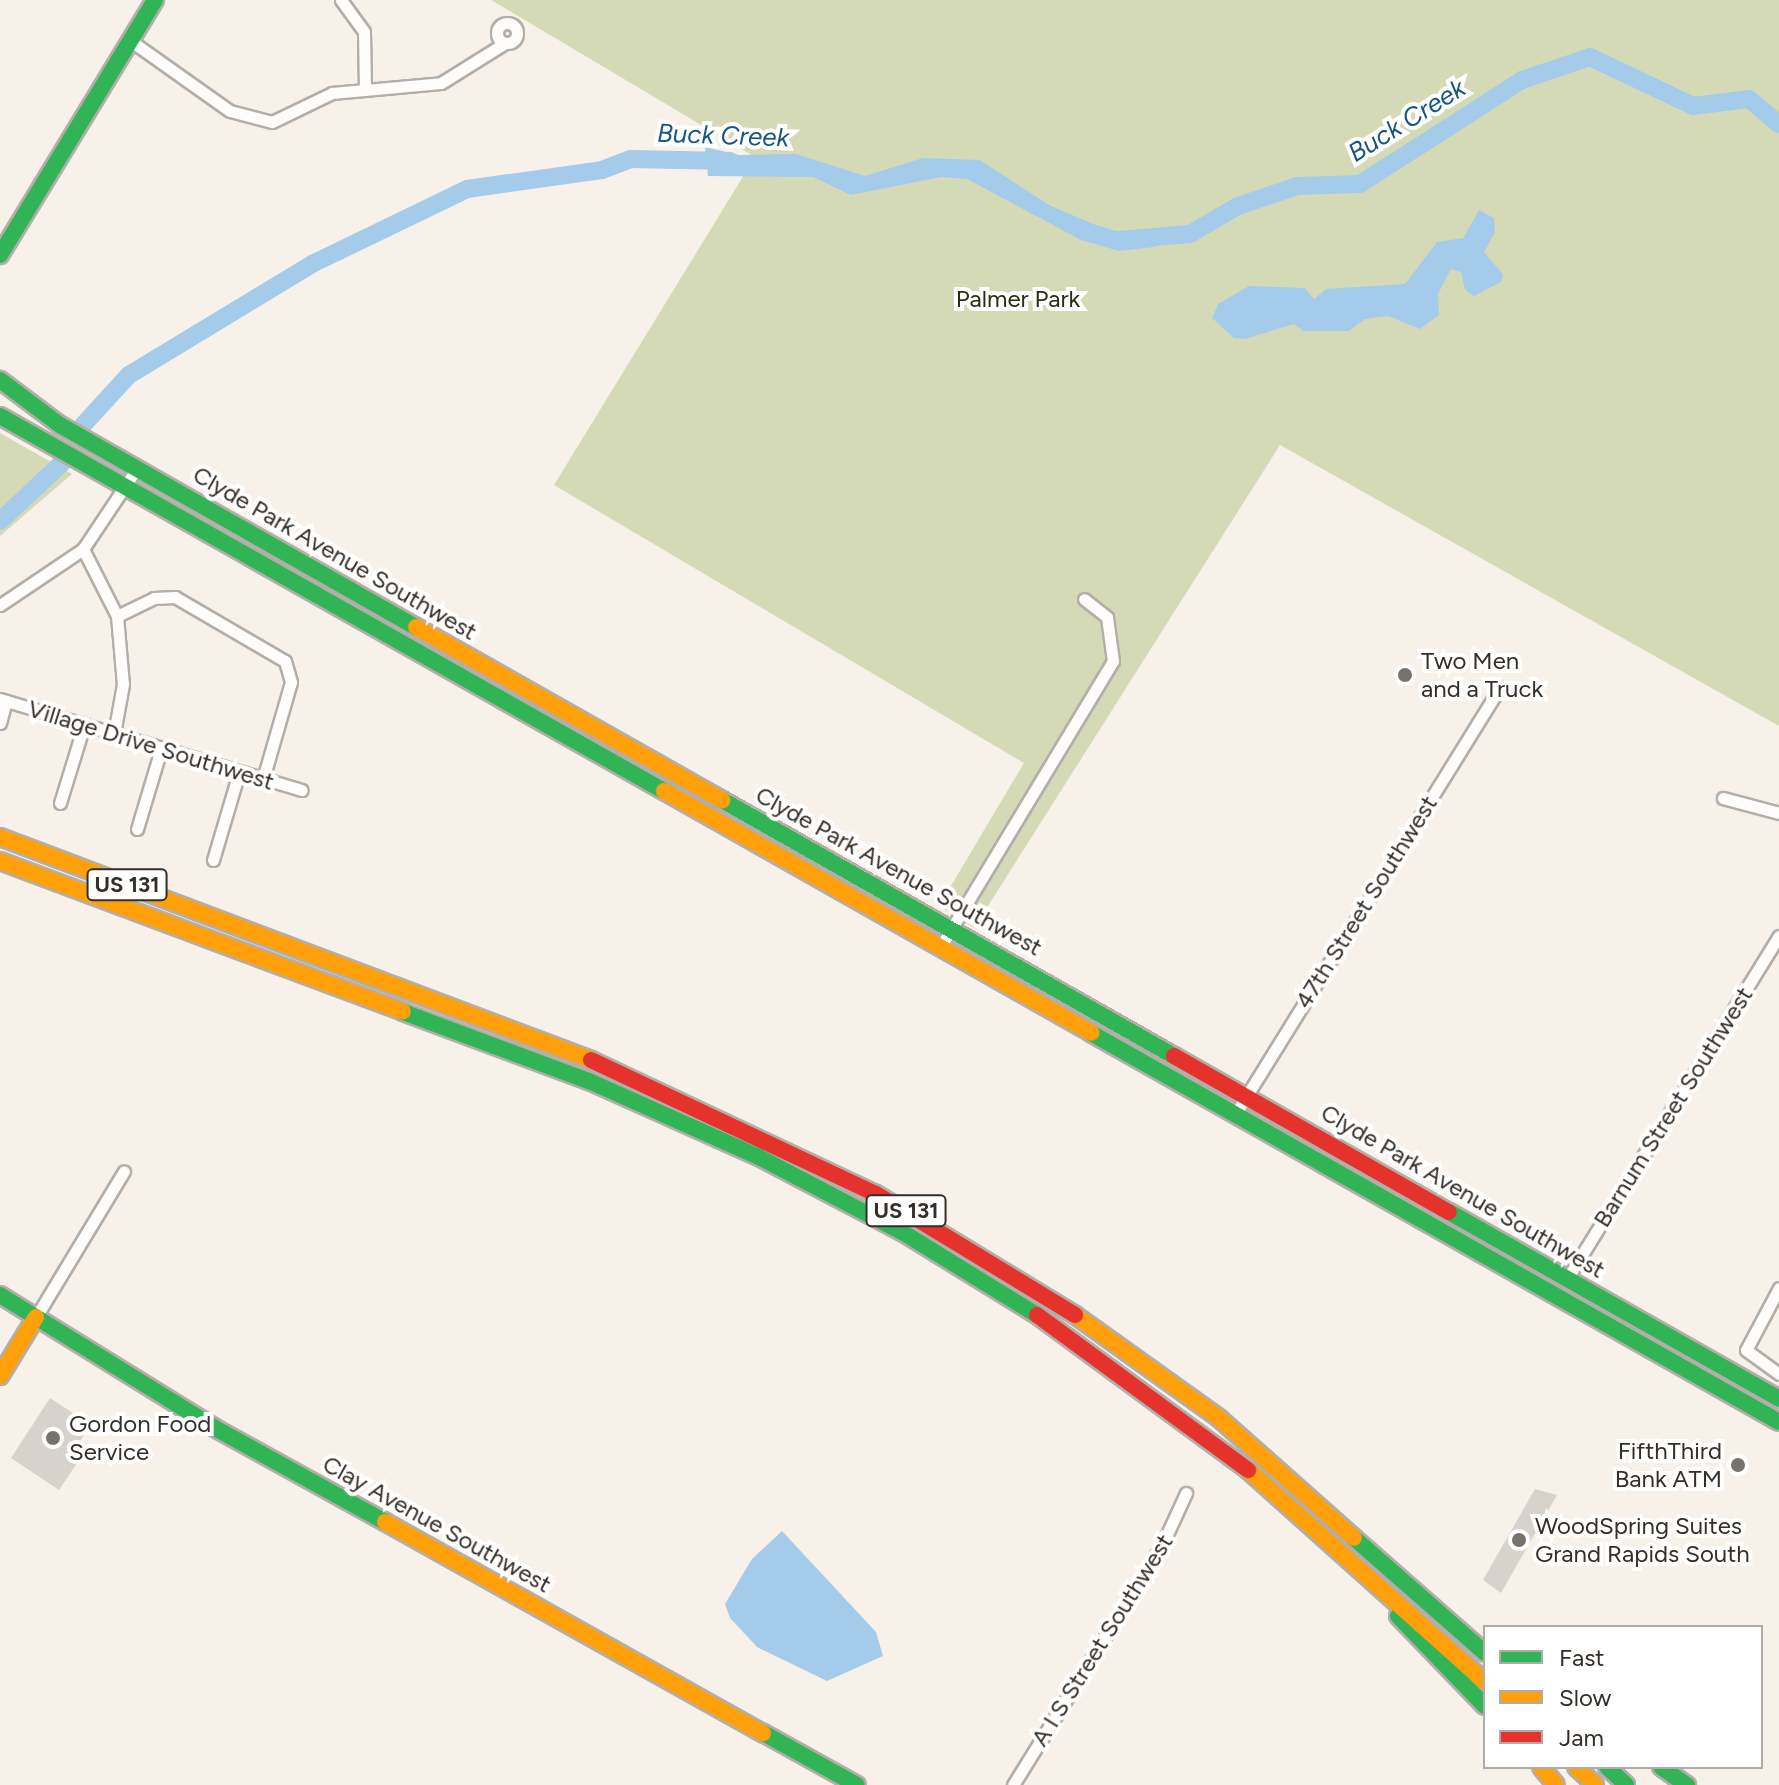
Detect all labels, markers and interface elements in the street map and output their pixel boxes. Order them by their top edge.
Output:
water label: Buck Creek [1343,73,1471,169]
water label: Buck Creek [656,118,790,154]
park label: Palmer Park [956,285,1080,313]
street label: Clyde Park Avenue Southwest [188,460,482,646]
place label: Two Men and a Truck [1421,647,1543,703]
marker: Two Men and a Truck [1396,666,1414,684]
street label: Village Drive Southwest [24,694,278,796]
street label: Clyde Park Avenue Southwest [751,780,1047,962]
street label: 47th Street Southwest [1289,790,1443,1014]
road number: US 131 [85,867,169,903]
street label: Barnum Street Southwest [1587,982,1759,1232]
street label: Clyde Park Avenue Southwest [1316,1098,1610,1284]
road number: US 131 [864,1193,948,1229]
place label: Gordon Food Service [69,1410,211,1466]
marker: Gordon Food Service [44,1429,62,1447]
place label: FifthThird Bank ATM [1615,1437,1722,1493]
street label: Clay Avenue Southwest [318,1449,556,1599]
marker: FifthThird Bank ATM [1729,1456,1747,1474]
place label: WoodSpring Suites Grand Rapids South [1535,1512,1750,1568]
street label: A I S Street Southwest [1025,1529,1179,1751]
marker: WoodSpring Suites Grand Rapids South [1510,1531,1528,1549]
legend [1483,1625,1763,1769]
text: Fast [1559,1643,1604,1672]
text: Slow [1559,1683,1611,1712]
text: Jam [1559,1723,1604,1752]

